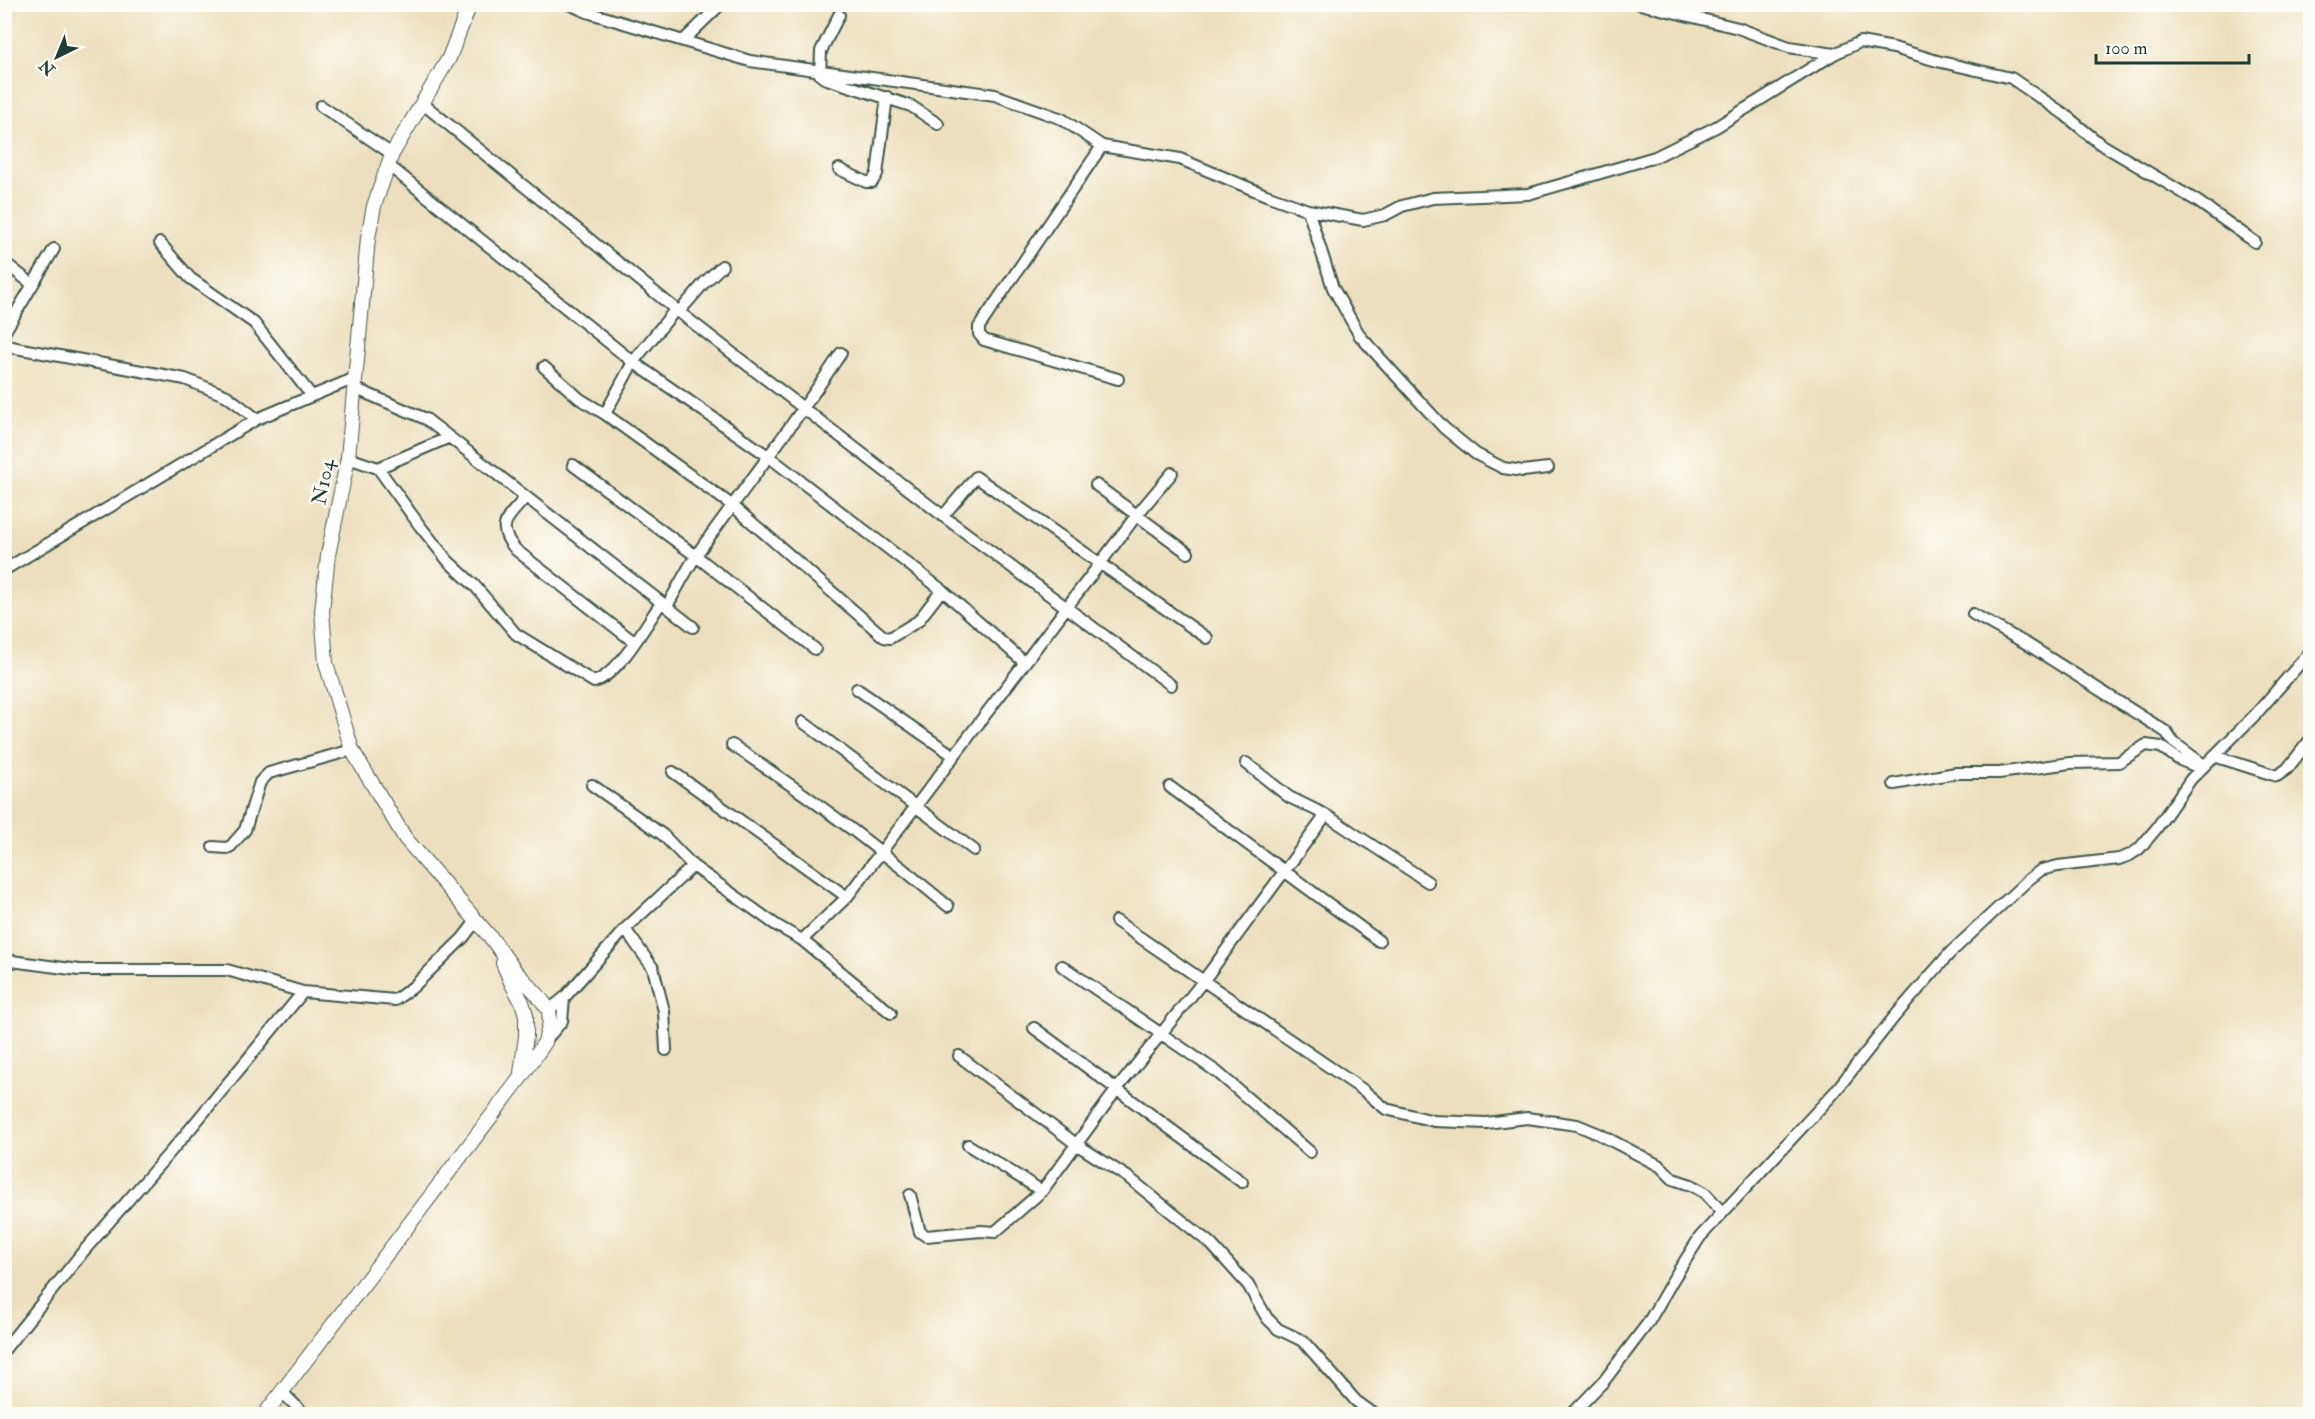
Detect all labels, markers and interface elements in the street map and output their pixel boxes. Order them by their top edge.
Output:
north arrow [27,27,87,87]
scale bar [2096,27,2249,65]
text: 100 m [2105,37,2148,60]
text: N [35,55,60,80]
street label: N104 [306,456,340,507]

